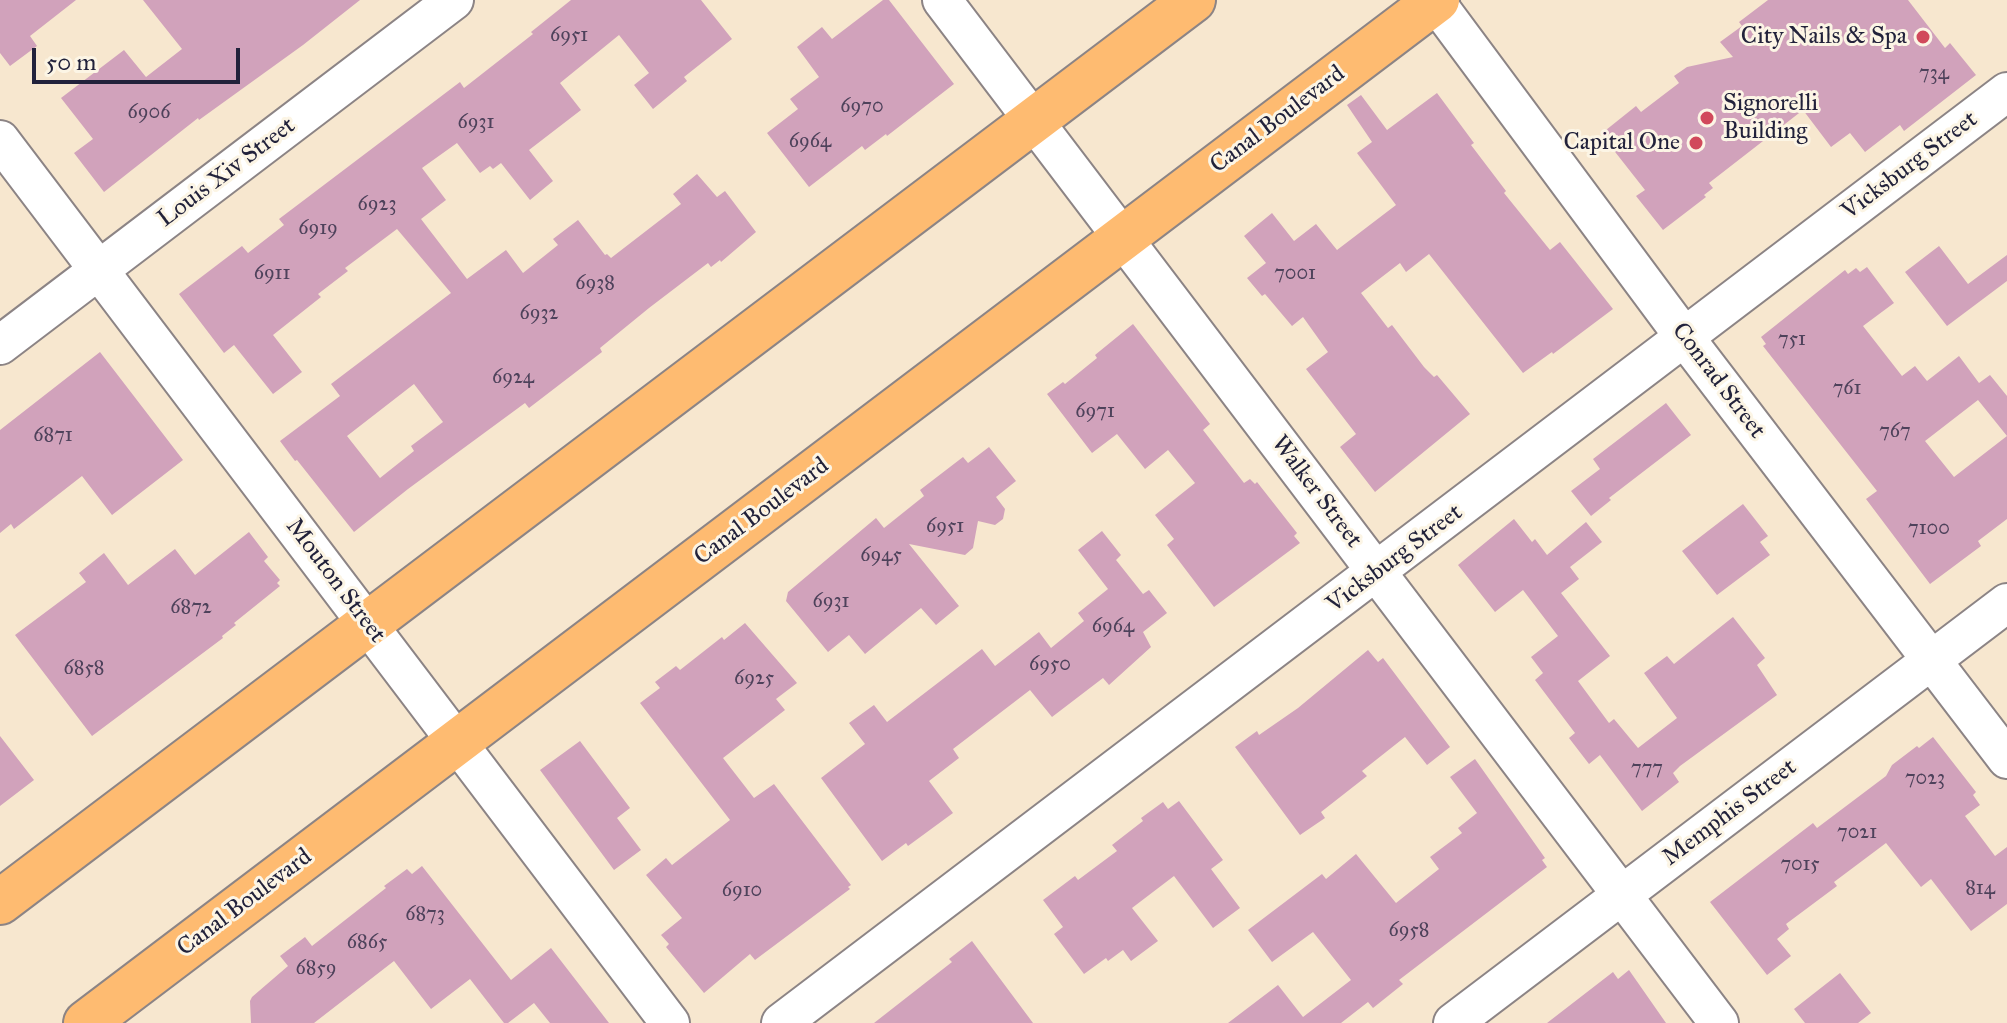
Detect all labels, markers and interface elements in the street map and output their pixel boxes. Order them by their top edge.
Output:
place label: City Nails & Spa [1741,23,1907,51]
house number: 6951 [550,24,588,48]
marker: City Nails & Spa [1914,28,1932,46]
scale bar [36,32,244,82]
text: 50 m [46,47,96,77]
street label: Canal Boulevard [1205,60,1351,180]
house number: 734 [1919,62,1949,86]
place label: Signorelli Building [1723,90,1818,146]
house number: 6970 [840,95,884,119]
house number: 6906 [128,101,170,125]
street label: Vicksburg Street [1836,106,1984,226]
marker: Signorelli Building [1698,109,1716,127]
house number: 6931 [458,111,494,135]
street label: Louis Xiv Street [153,112,301,234]
place label: Capital One [1563,129,1680,157]
house number: 6964 [789,130,831,154]
marker: Capital One [1687,134,1705,152]
house number: 6923 [358,193,396,217]
house number: 6919 [298,217,338,241]
house number: 6911 [254,262,290,286]
house number: 7001 [1274,262,1316,286]
house number: 6938 [575,272,615,296]
house number: 6932 [520,302,558,326]
street label: Conrad Street [1665,317,1771,445]
house number: 751 [1778,328,1806,352]
house number: 6924 [492,366,534,390]
house number: 761 [1833,377,1861,401]
house number: 6971 [1075,400,1115,424]
house number: 767 [1879,420,1911,444]
house number: 6871 [33,424,73,448]
street label: Walker Street [1264,430,1368,554]
street label: Canal Boulevard [689,452,835,572]
street label: Vicksburg Street [1321,499,1469,619]
street label: Mouton Street [279,513,391,649]
house number: 6951 [926,515,964,539]
house number: 7100 [1908,517,1950,541]
house number: 6945 [860,544,902,568]
house number: 6931 [813,590,849,614]
house number: 6872 [170,596,212,620]
house number: 6964 [1092,615,1134,639]
house number: 6950 [1029,653,1071,677]
house number: 6858 [64,657,104,681]
house number: 6925 [734,667,774,691]
street label: Memphis Street [1657,753,1803,873]
house number: 777 [1631,757,1663,781]
house number: 7023 [1905,767,1945,791]
house number: 7021 [1837,821,1877,845]
street label: Canal Boulevard [172,843,318,963]
house number: 7015 [1780,853,1820,877]
house number: 814 [1965,877,1995,901]
house number: 6910 [722,879,762,903]
house number: 6873 [405,903,445,927]
house number: 6958 [1389,919,1429,943]
house number: 6865 [347,931,387,955]
house number: 6859 [296,957,336,981]

